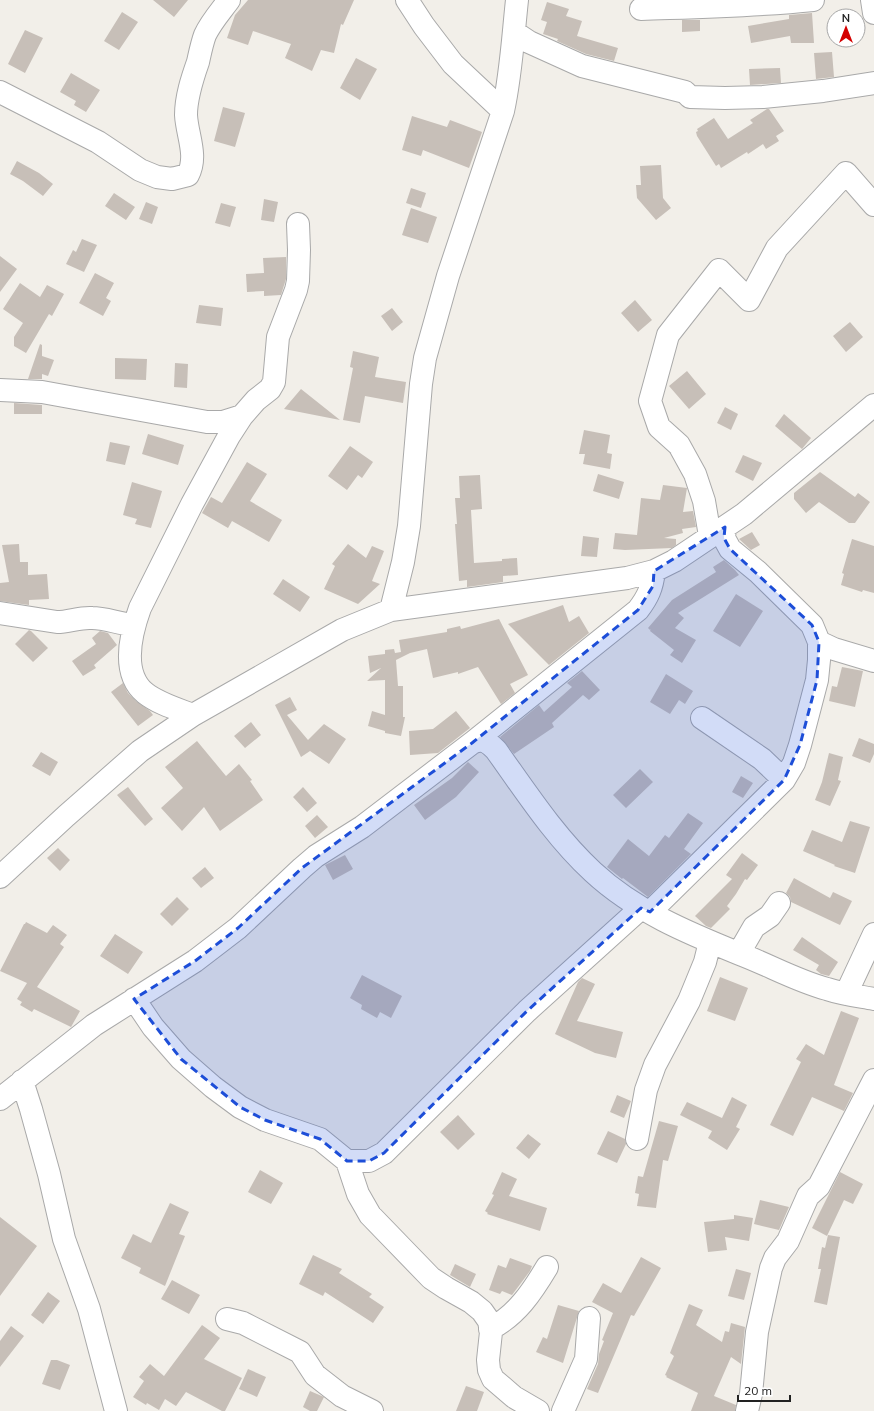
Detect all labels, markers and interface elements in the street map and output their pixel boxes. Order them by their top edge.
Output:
north arrow [826,8,866,48]
text: N [842,11,850,25]
scale bar [738,1377,790,1403]
text: 20 m [744,1383,772,1398]

